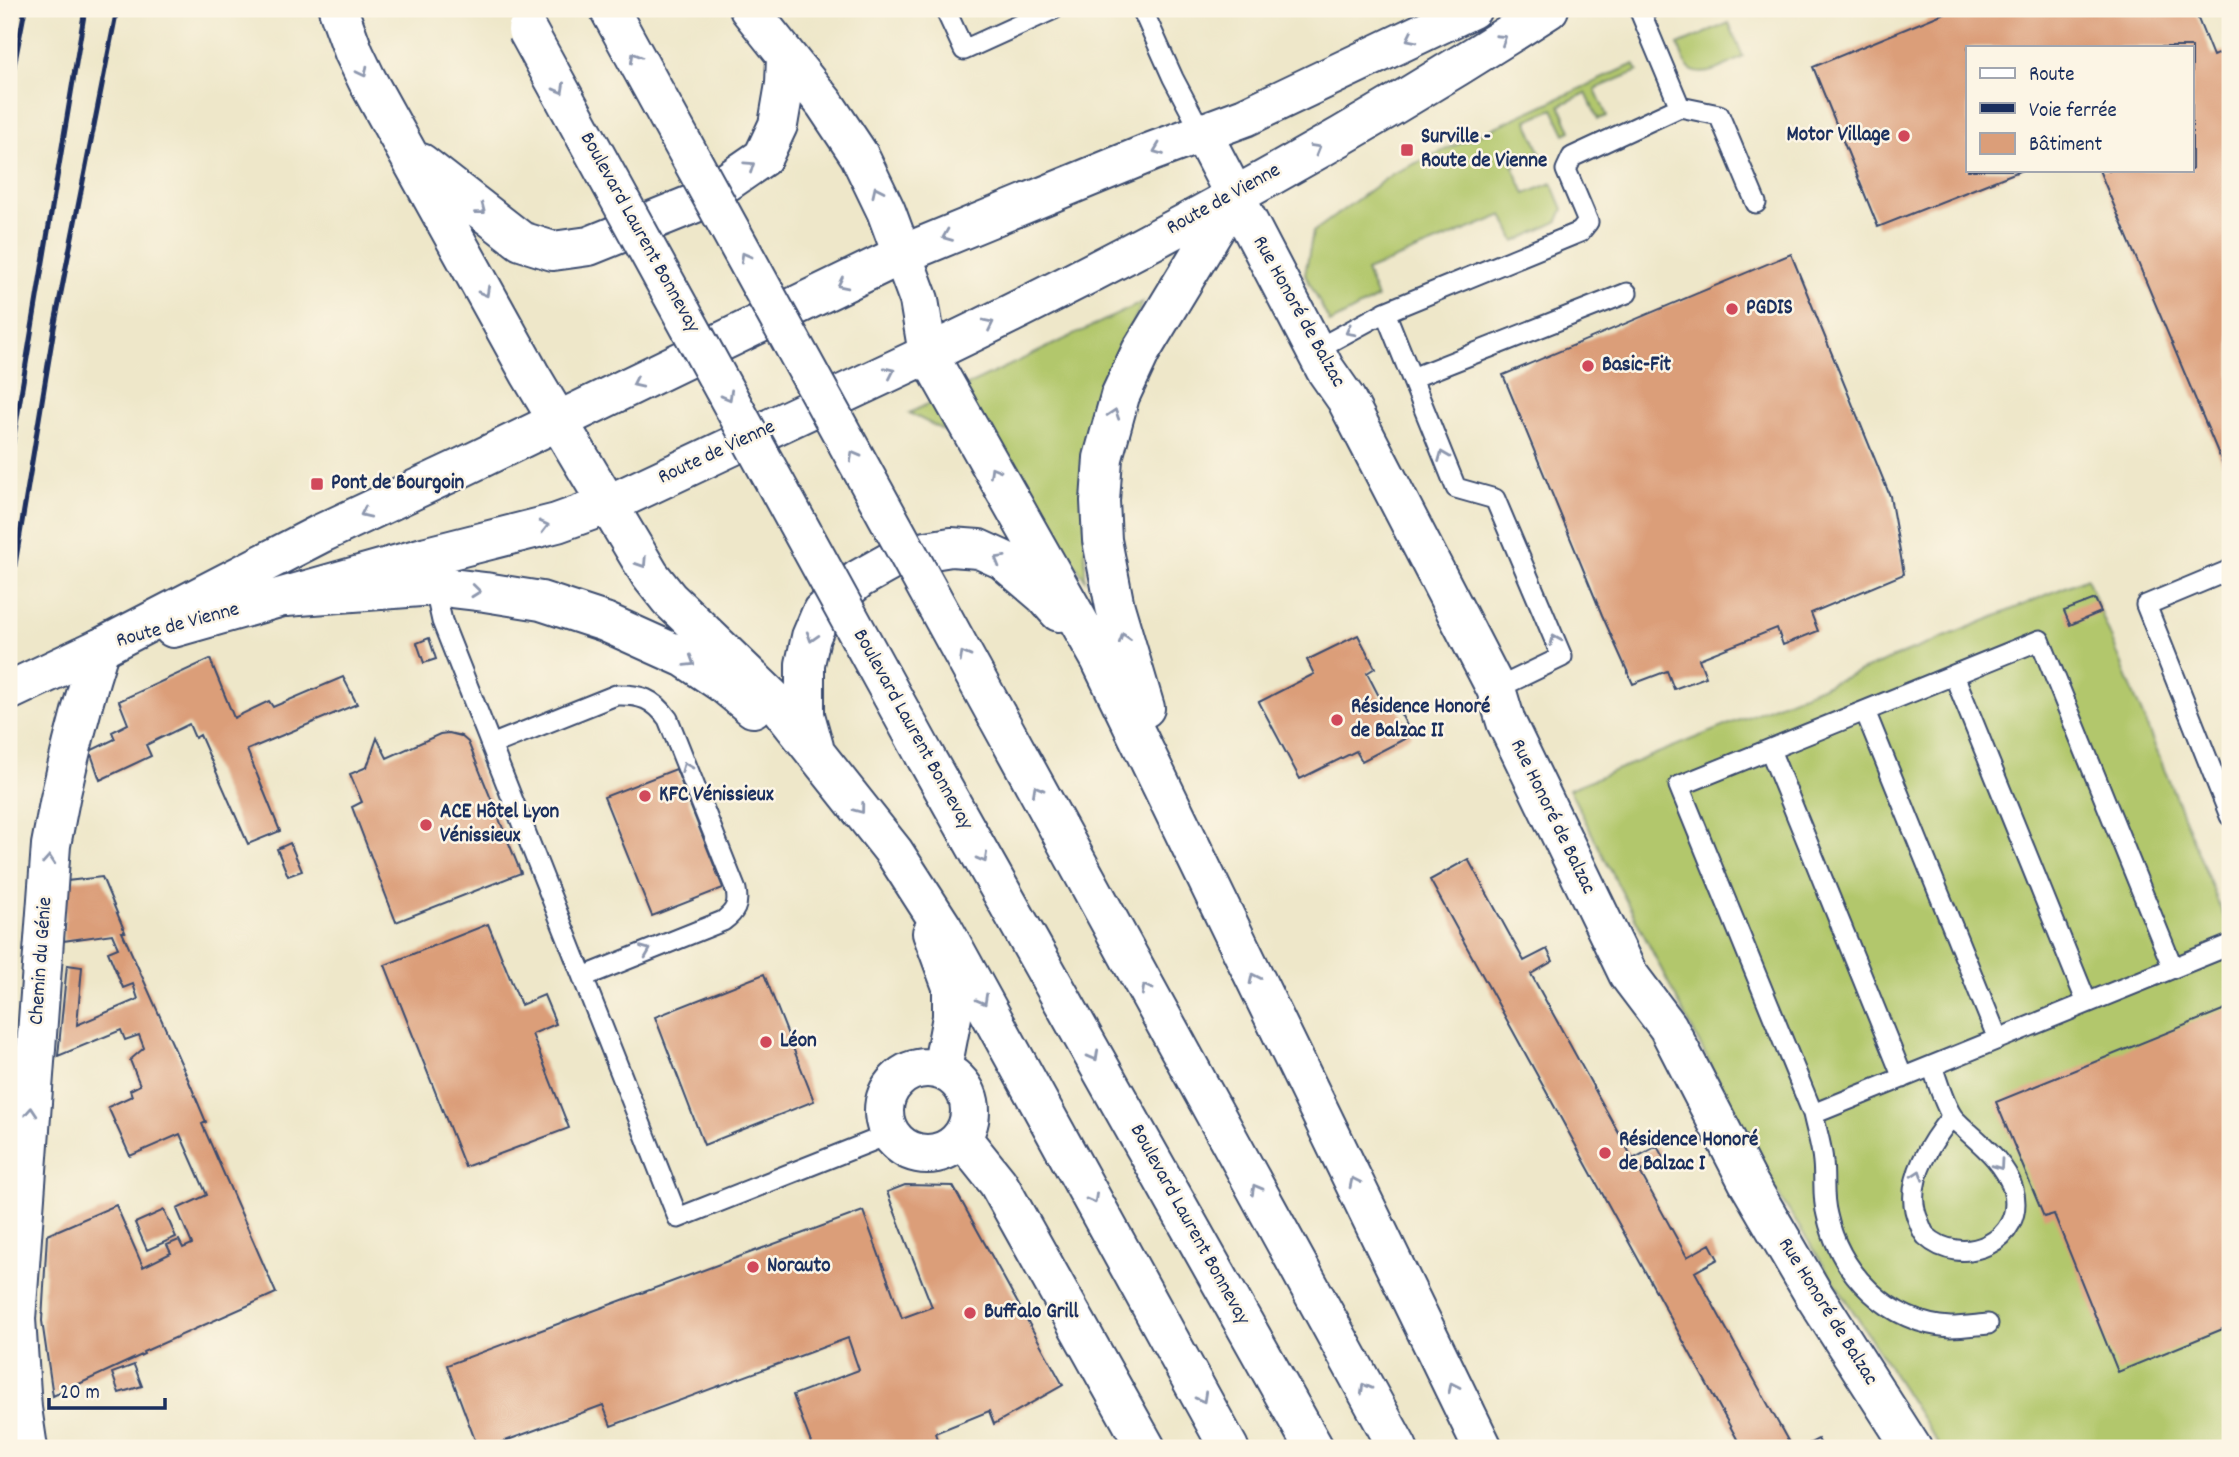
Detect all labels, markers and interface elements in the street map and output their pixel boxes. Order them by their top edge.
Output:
one-way arrow [1406,30,1418,44]
one-way arrow [1495,34,1508,47]
legend [1966,46,2194,172]
one-way arrow [630,52,644,65]
text: Route [2029,61,2075,91]
one-way arrow [355,65,369,77]
one-way arrow [552,82,565,95]
text: Voie ferrée [2029,97,2117,127]
place label: Motor Village [1786,121,1890,151]
place label: Surville - Route de Vienne [1421,123,1547,177]
street label: Boulevard Laurent Bonnevay [571,127,707,339]
marker: Motor Village [1896,128,1912,144]
text: Bâtiment [2029,131,2102,161]
one-way arrow [1152,141,1164,155]
marker: Surville - Route de Vienne [1399,142,1415,158]
one-way arrow [1308,145,1321,158]
street label: Route de Vienne [1162,156,1286,244]
one-way arrow [742,162,755,174]
one-way arrow [871,186,885,198]
one-way arrow [474,201,486,214]
one-way arrow [942,228,955,242]
street label: Rue Honoré de Balzac [1244,231,1352,393]
one-way arrow [740,252,753,264]
one-way arrow [837,276,849,290]
one-way arrow [477,285,490,298]
place label: PGDIS [1746,294,1793,324]
marker: PGDIS [1724,301,1740,317]
one-way arrow [982,319,994,333]
one-way arrow [1345,323,1357,337]
place label: Basic-Fit [1602,351,1671,381]
marker: Basic-Fit [1580,358,1596,374]
one-way arrow [883,366,895,380]
one-way arrow [632,374,644,388]
one-way arrow [720,389,733,402]
one-way arrow [1106,409,1121,421]
street label: Route de Vienne [653,413,781,493]
one-way arrow [849,451,863,464]
one-way arrow [1438,451,1452,463]
one-way arrow [989,466,1002,479]
place label: Pont de Bourgoin [331,469,465,499]
marker: Pont de Bourgoin [309,476,325,492]
one-way arrow [360,505,373,519]
one-way arrow [538,520,550,534]
one-way arrow [994,555,1007,568]
one-way arrow [634,556,647,569]
one-way arrow [471,583,482,598]
street label: Route de Vienne [113,595,243,657]
street label: Boulevard Laurent Bonnevay [844,624,980,836]
one-way arrow [806,631,821,643]
one-way arrow [1117,632,1132,644]
one-way arrow [1549,634,1563,647]
one-way arrow [959,650,972,663]
one-way arrow [683,654,696,667]
place label: Résidence Honoré de Balzac II [1351,693,1490,747]
marker: Résidence Honoré de Balzac II [1329,712,1345,728]
street label: Rue Honoré de Balzac [1501,734,1603,900]
one-way arrow [681,761,695,773]
place label: KFC Vénissieux [659,781,774,811]
one-way arrow [1032,785,1045,797]
marker: KFC Vénissieux [637,788,653,804]
place label: ACE Hôtel Lyon Vénissieux [440,798,560,852]
one-way arrow [852,801,865,813]
marker: ACE Hôtel Lyon Vénissieux [418,817,434,833]
one-way arrow [975,851,988,863]
one-way arrow [42,855,57,866]
street label: Chemin du Génie [23,896,61,1026]
one-way arrow [640,946,652,960]
one-way arrow [1249,973,1263,985]
one-way arrow [1141,984,1154,997]
one-way arrow [975,992,988,1005]
place label: Léon [780,1027,817,1057]
marker: Léon [758,1034,774,1050]
one-way arrow [1086,1049,1099,1062]
one-way arrow [23,1106,38,1117]
street label: Boulevard Laurent Bonnevay [1121,1119,1257,1331]
place label: Résidence Honoré de Balzac I [1619,1126,1758,1180]
marker: Résidence Honoré de Balzac I [1597,1145,1613,1161]
one-way arrow [1991,1157,2003,1170]
one-way arrow [1910,1169,1924,1181]
one-way arrow [1348,1177,1362,1189]
one-way arrow [1250,1184,1264,1196]
one-way arrow [1085,1192,1098,1204]
street label: Rue Honoré de Balzac [1769,1232,1885,1392]
place label: Norauto [767,1252,831,1282]
marker: Norauto [745,1259,761,1275]
place label: Buffalo Grill [984,1298,1079,1328]
marker: Buffalo Grill [962,1305,978,1321]
scale bar [49,1366,164,1410]
text: 20 m [60,1379,100,1409]
one-way arrow [1448,1382,1462,1394]
one-way arrow [1360,1383,1373,1396]
one-way arrow [1194,1391,1207,1404]

